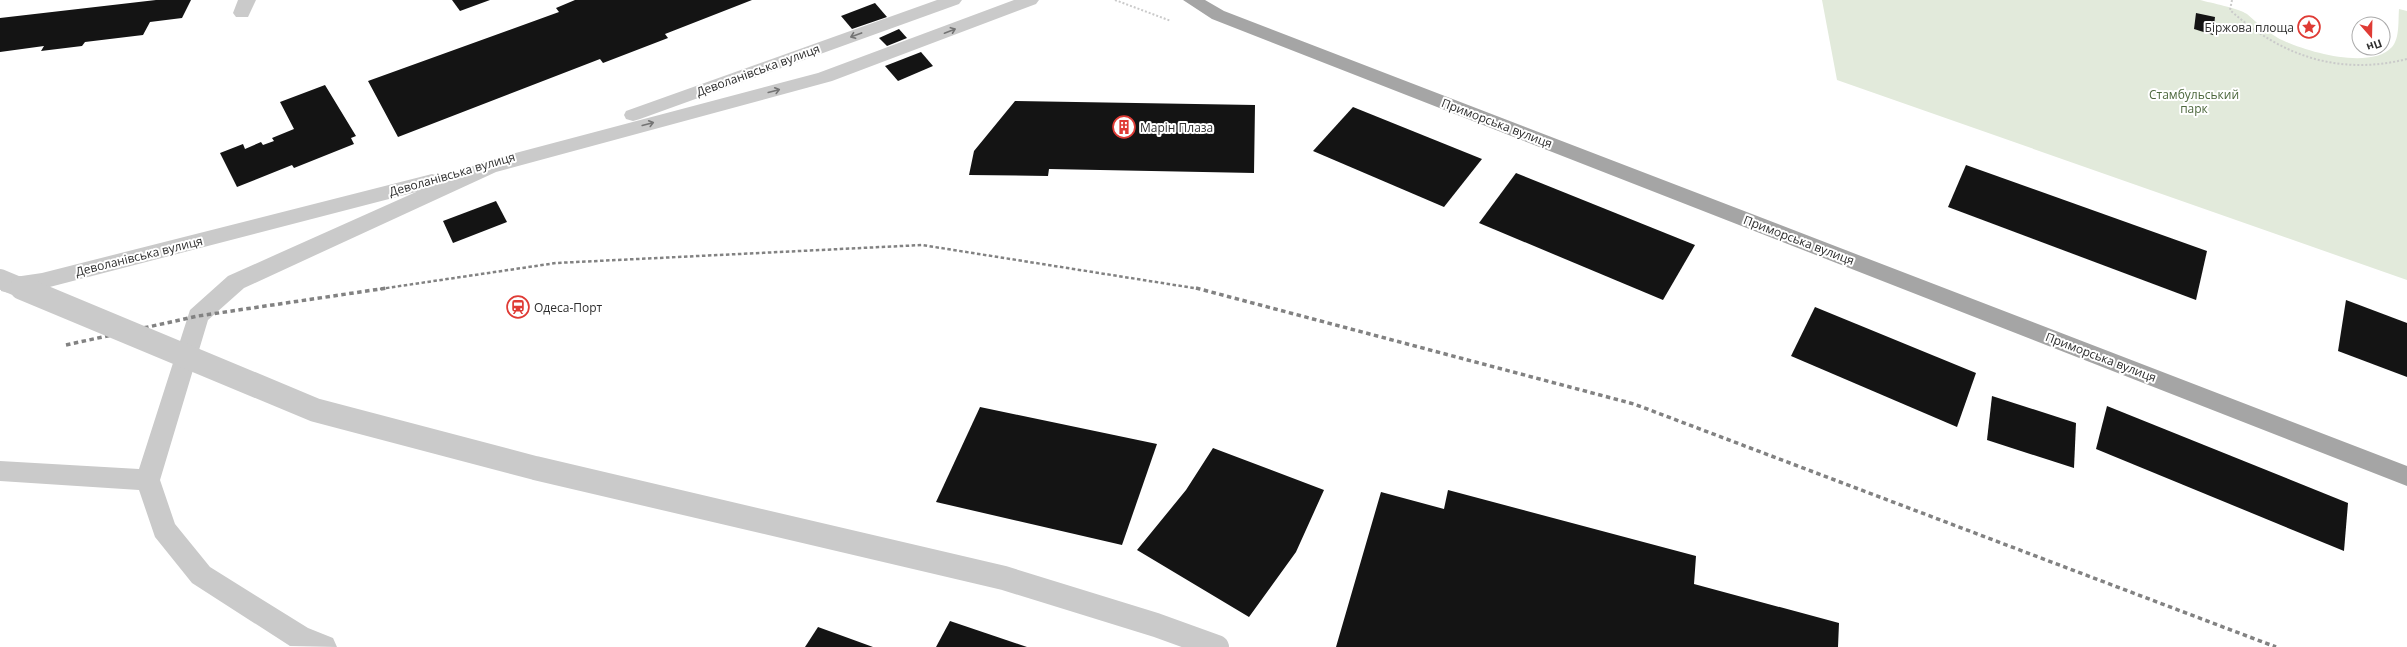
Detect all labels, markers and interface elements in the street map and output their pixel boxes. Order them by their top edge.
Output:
place icon: Біржова площа [2296,14,2322,40]
north arrow [2351,16,2391,56]
place label: Біржова площа [2205,19,2294,36]
one-way arrow [944,27,956,35]
one-way arrow [850,32,862,40]
text: Пн [2365,36,2384,56]
street label: Деволанівська вулиця [694,40,822,100]
park label: Стамбульський парк [2149,86,2239,117]
one-way arrow [767,87,780,94]
street label: Приморська вулиця [1439,94,1555,152]
building icon: Марін Плаза [1111,114,1137,140]
place label: Марін Плаза [1140,119,1213,136]
one-way arrow [641,120,654,127]
street label: Деволанівська вулиця [387,148,517,200]
street label: Приморська вулиця [1741,211,1857,269]
street label: Деволанівська вулиця [74,232,204,280]
station icon: Одеса-Порт [505,294,531,320]
place label: Одеса-Порт [534,299,603,316]
street label: Приморська вулиця [2043,328,2159,386]

